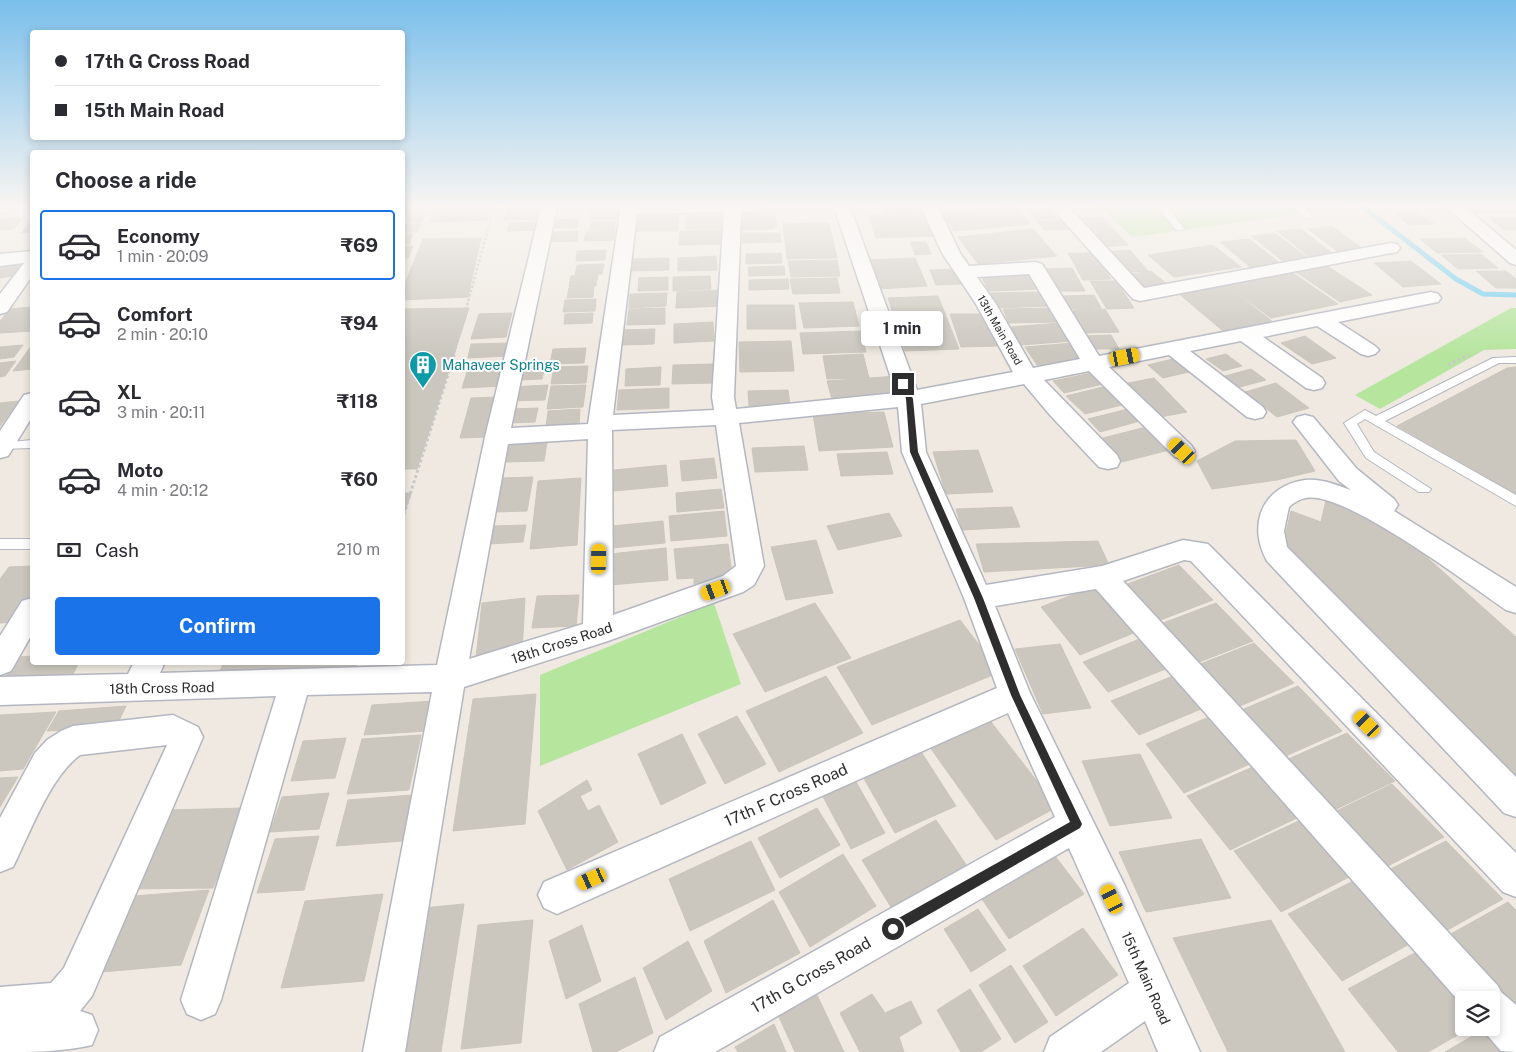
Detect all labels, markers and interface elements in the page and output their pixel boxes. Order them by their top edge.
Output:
text: 17th G Cross Road [85,50,250,72]
text: 15th Main Road [85,99,224,121]
text: Choose a ride [55,167,197,193]
icon: car [57,223,102,268]
text: Economy [117,225,200,247]
text: ₹69 [341,234,378,256]
text: 1 min · 20:09 [117,247,209,266]
street label: 13th Main Road [975,293,1025,367]
icon: car [57,301,102,346]
text: Comfort [117,303,193,325]
text: ₹94 [341,312,378,334]
callout: 1 min [862,312,944,346]
text: 1 min [883,319,921,338]
text: 2 min · 20:10 [117,325,208,344]
car [1108,347,1141,367]
building icon: Mahaveer Springs [408,350,438,389]
place label: Mahaveer Springs [442,357,560,373]
route end [892,373,914,395]
icon: car [57,379,102,424]
text: XL [117,381,142,403]
text: ₹118 [337,390,378,412]
text: 3 min · 20:11 [117,403,205,422]
car [1166,435,1198,467]
icon: car [57,457,102,502]
text: Moto [117,459,163,481]
text: ₹60 [341,468,378,490]
text: 4 min · 20:12 [117,481,208,500]
icon: cash [55,536,83,564]
text: Cash [95,539,139,561]
text: 210 m [336,540,380,559]
car [591,544,606,574]
car [699,578,732,602]
button: Confirm [55,597,380,655]
street label: 18th Cross Road [509,619,615,667]
street label: 18th Cross Road [109,679,215,697]
car [1351,708,1382,740]
street label: 17th F Cross Road [721,759,851,831]
car [575,866,608,892]
car [1098,882,1125,916]
route start [882,918,904,940]
street label: 15th Main Road [1118,929,1174,1027]
street label: 17th G Cross Road [748,933,874,1017]
map controls [1455,991,1500,1036]
button: layers [1455,991,1500,1036]

